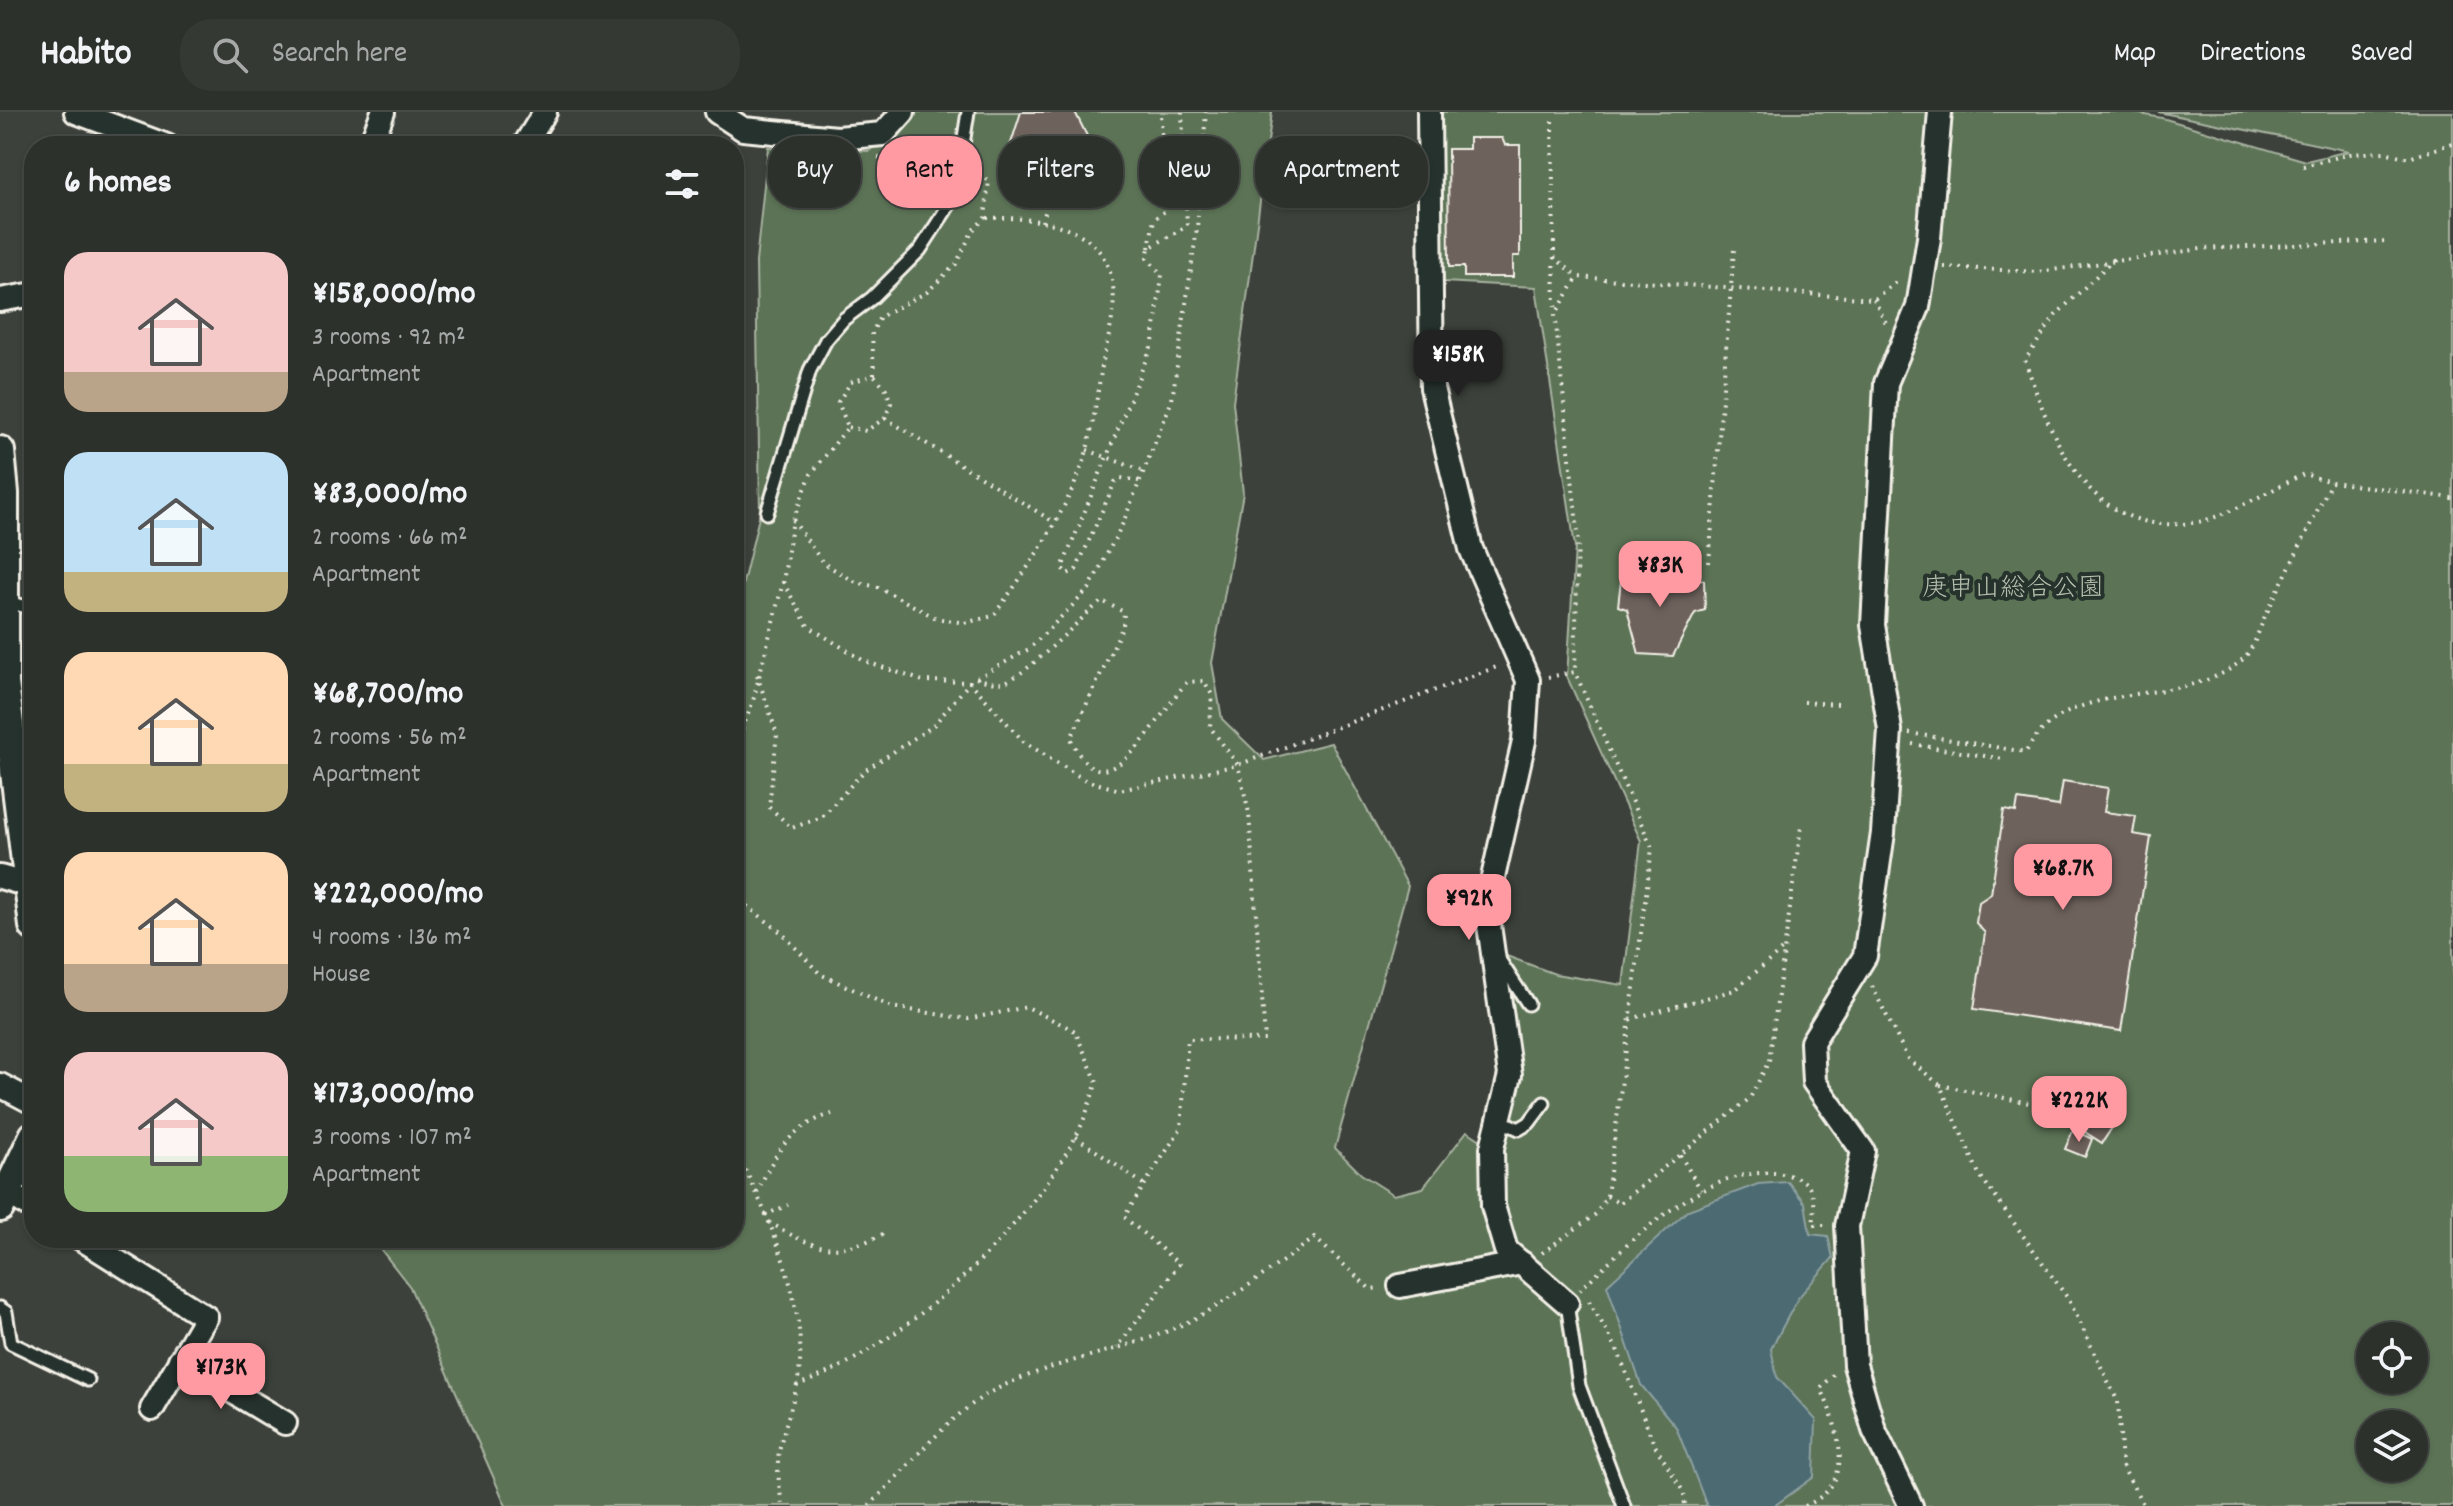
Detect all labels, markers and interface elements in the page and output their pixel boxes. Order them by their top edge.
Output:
search box [180,19,740,91]
text: Habito [40,28,132,83]
icon: search [208,33,252,77]
text: Search here [272,34,407,77]
text: Map [2114,35,2156,75]
text: Directions [2200,35,2306,75]
text: Saved [2350,35,2413,75]
chip: Buy [768,136,861,208]
chip: Rent [877,136,982,208]
chip: Filters [998,136,1123,208]
chip: New [1139,136,1239,208]
chip: Apartment [1255,136,1428,208]
text: 6 homes [64,160,172,209]
icon: filters [660,162,704,206]
text: ¥158,000/mo [312,271,476,320]
icon: home [128,284,224,380]
text: 3 rooms · 92 m² [312,320,466,357]
pin: ¥158K [1402,330,1514,398]
text: ¥158K [1432,337,1484,374]
text: Apartment [312,357,421,394]
text: ¥83,000/mo [312,471,467,520]
icon: home [128,484,224,580]
text: 2 rooms · 66 m² [312,520,468,557]
pin: ¥83K [1613,541,1707,609]
text: ¥83K [1637,548,1683,585]
text: Apartment [312,557,421,594]
park label: 庚申山総合公園 [1922,571,2104,608]
text: ¥68,700/mo [312,671,463,720]
icon: home [128,684,224,780]
text: 2 rooms · 56 m² [312,720,467,757]
text: Apartment [312,757,421,794]
pin: ¥68.7K [1998,844,2128,912]
text: ¥68.7K [2032,851,2094,888]
text: ¥222,000/mo [312,871,483,920]
pin: ¥92K [1422,874,1516,942]
text: ¥92K [1445,881,1493,918]
icon: home [128,884,224,980]
text: 4 rooms · 136 m² [312,920,471,957]
text: House [312,957,370,994]
text: ¥173,000/mo [312,1071,474,1120]
pin: ¥222K [2023,1076,2135,1144]
text: ¥222K [2050,1083,2108,1120]
icon: home [128,1084,224,1180]
text: 3 rooms · 107 m² [312,1120,472,1157]
text: Apartment [312,1157,421,1194]
map controls [2356,1322,2428,1482]
button: locate [2356,1322,2428,1394]
pin: ¥173K [165,1343,277,1411]
text: ¥173K [195,1350,247,1387]
button: layers [2356,1410,2428,1482]

